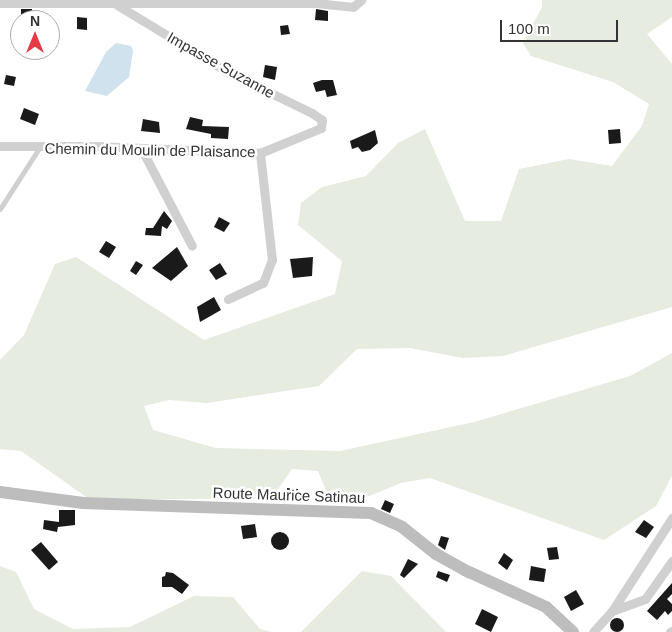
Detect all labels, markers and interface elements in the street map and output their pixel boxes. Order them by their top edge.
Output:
north arrow [10,10,60,60]
scale bar [502,10,620,42]
text: N [30,13,40,29]
text: 100 m [508,20,550,37]
street label: Impasse Suzanne [164,28,278,102]
street label: Chemin du Moulin de Plaisance [44,139,256,161]
street label: Route Maurice Satinau [212,483,366,507]

